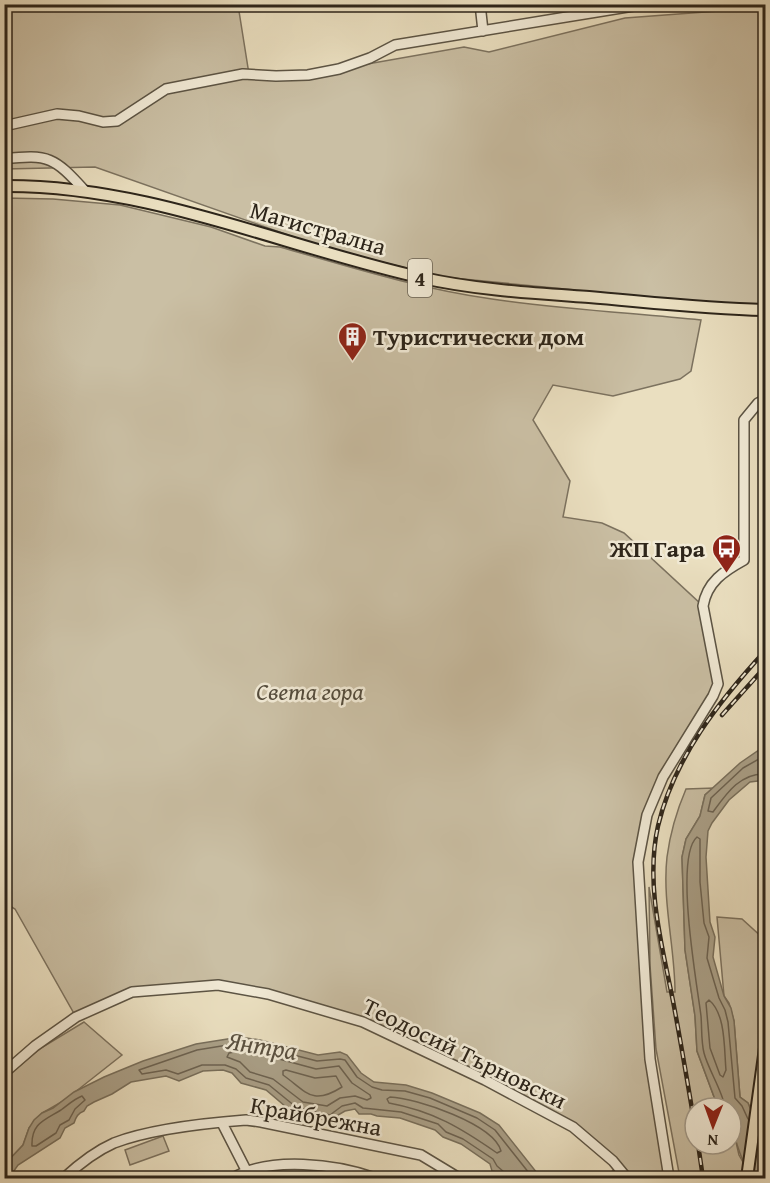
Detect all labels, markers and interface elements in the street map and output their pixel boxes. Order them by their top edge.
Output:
street label: Магистрална [246,192,391,264]
road number: 4 [408,259,432,297]
place label: Туристически дом [373,319,584,354]
building icon: Туристически дом [336,320,368,362]
place label: ЖП Гара [609,531,706,566]
bus stop icon: ЖП Гара [710,532,742,574]
park label: Света гора [256,674,364,709]
street label: Теодосий Търновски [357,988,573,1118]
water label: Янтра [223,1020,300,1070]
street label: Крайбрежна [248,1087,385,1145]
north arrow [683,1096,743,1156]
text: N [707,1129,718,1153]

